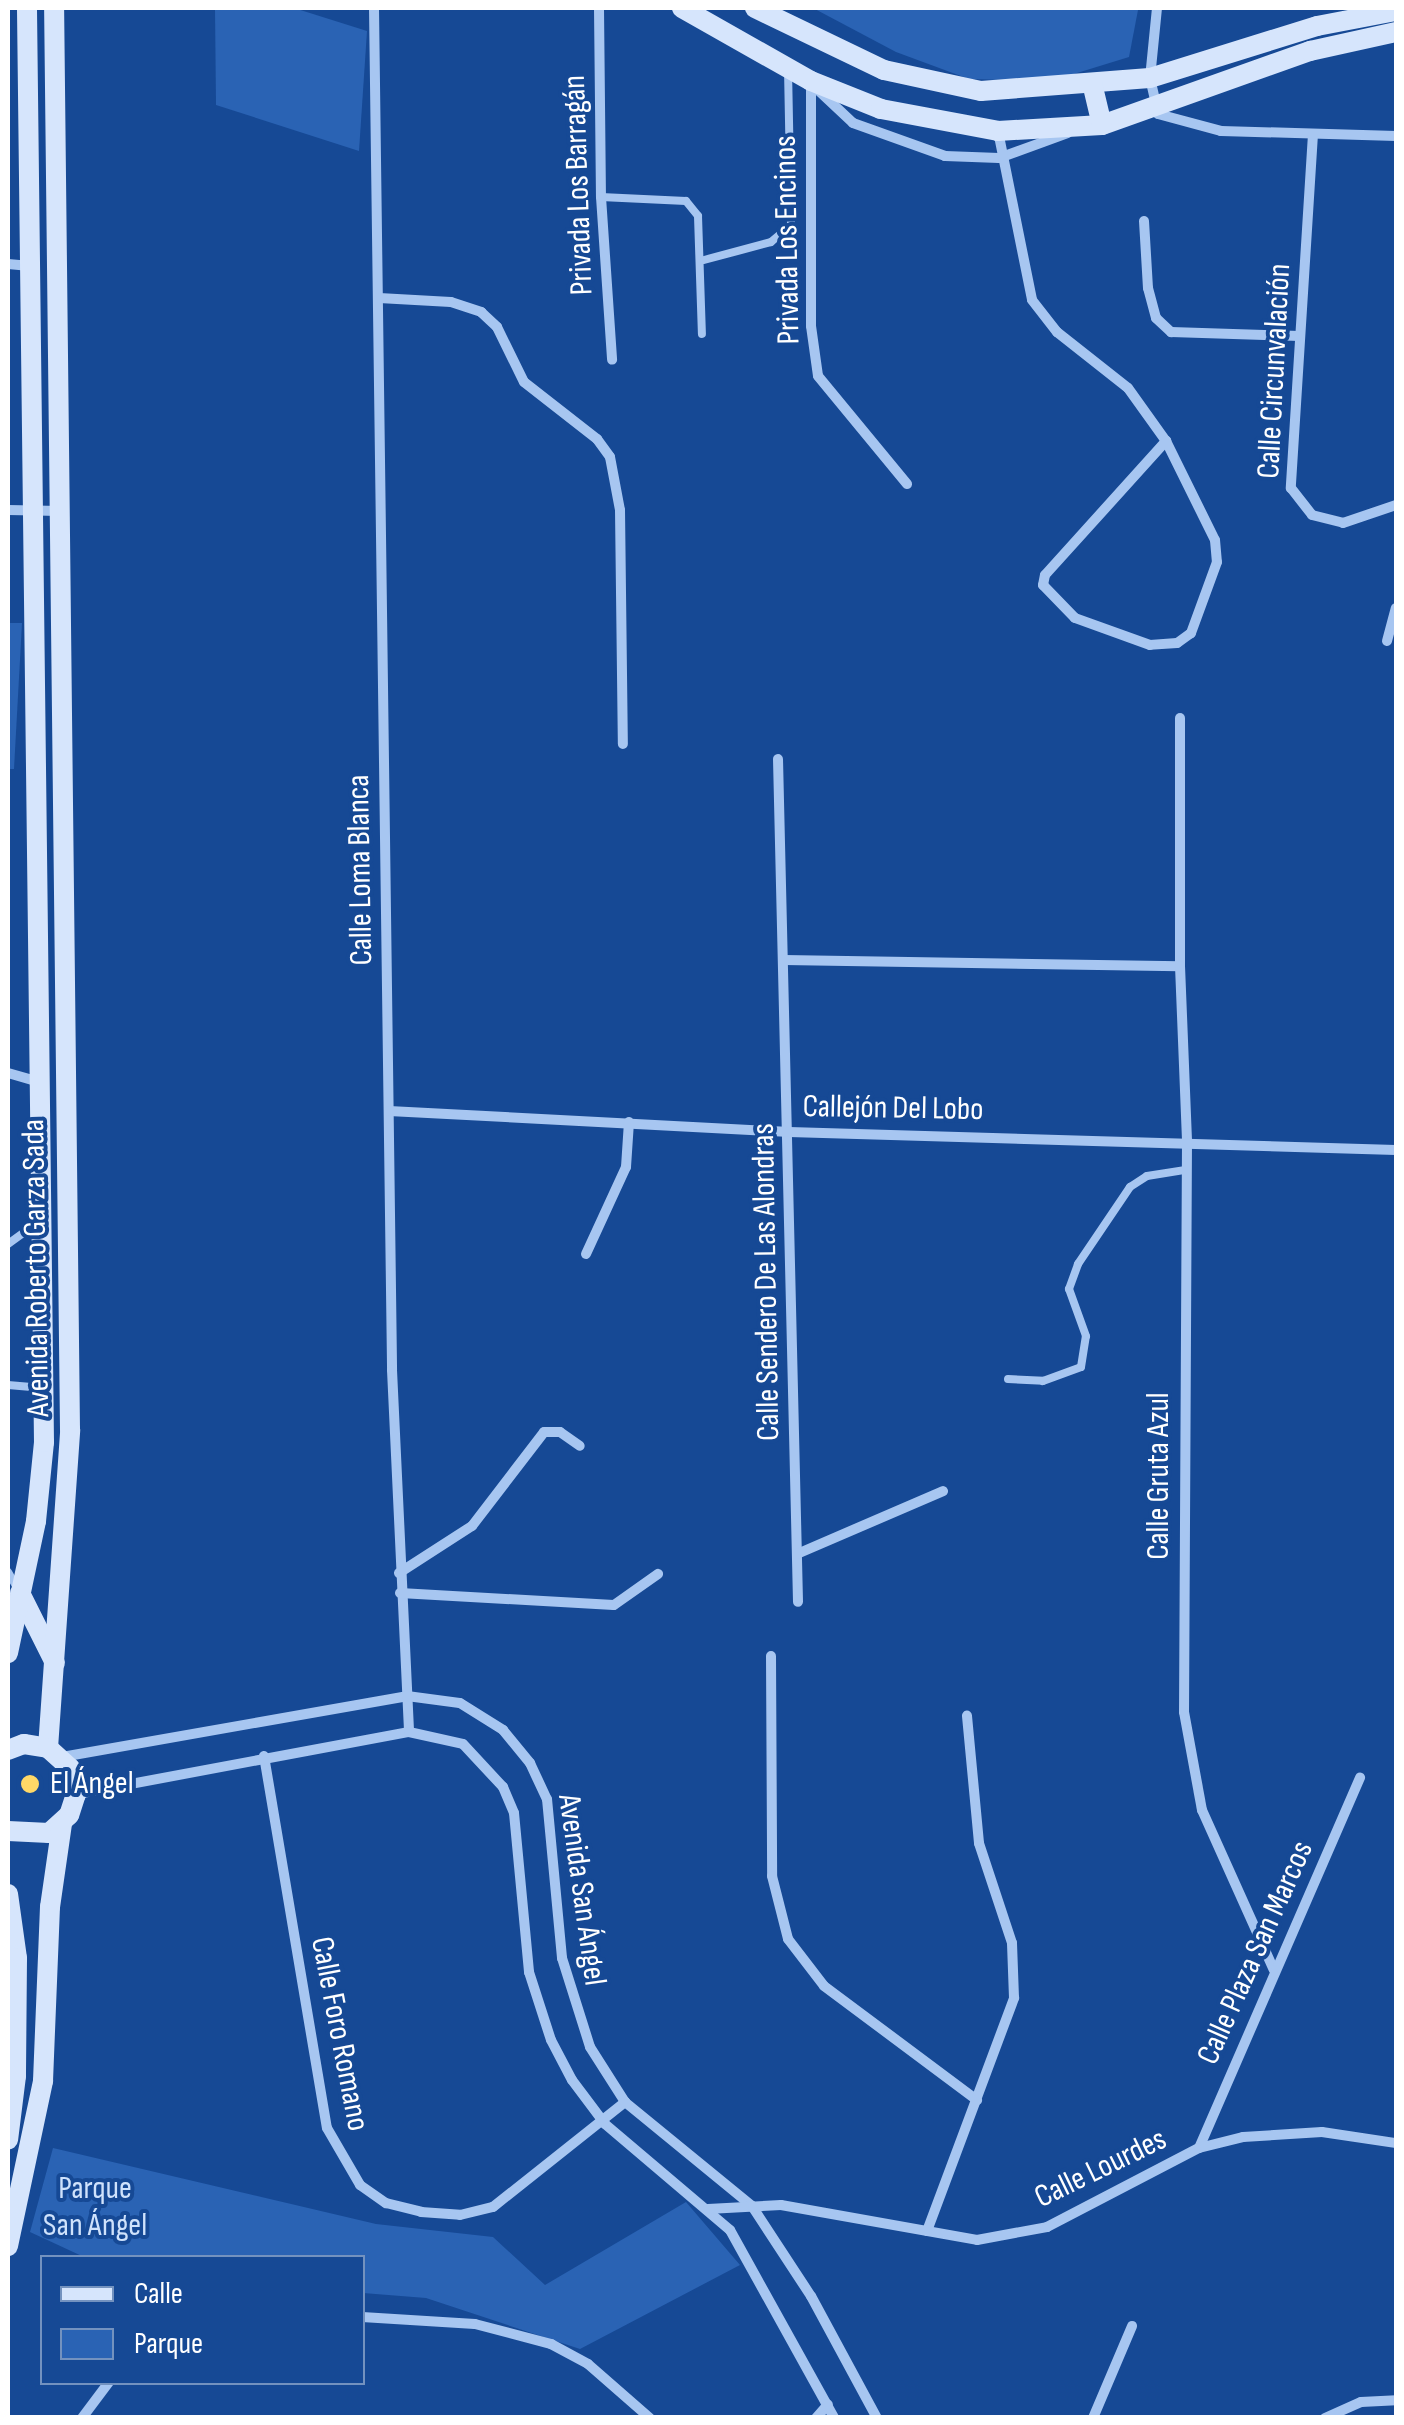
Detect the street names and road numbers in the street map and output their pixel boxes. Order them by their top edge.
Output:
street label: Privada Los Barragán [556,74,602,296]
street label: Privada Los Encinos [767,135,809,345]
street label: Calle Circunvalación [1250,262,1300,480]
street label: Calle Loma Blanca [340,774,382,966]
street label: Callejón Del Lobo [802,1088,984,1130]
street label: Avenida Roberto Garza Sada [15,1119,59,1417]
street label: Calle Sendero De Las Alondras [745,1123,789,1441]
street label: Calle Gruta Azul [1140,1392,1178,1560]
street label: Avenida San Ángel [549,1792,613,1988]
street label: Calle Plaza San Marcos [1190,1836,1322,2070]
street label: Calle Foro Romano [301,1934,377,2134]
street label: Calle Lourdes [1029,2121,1173,2217]

